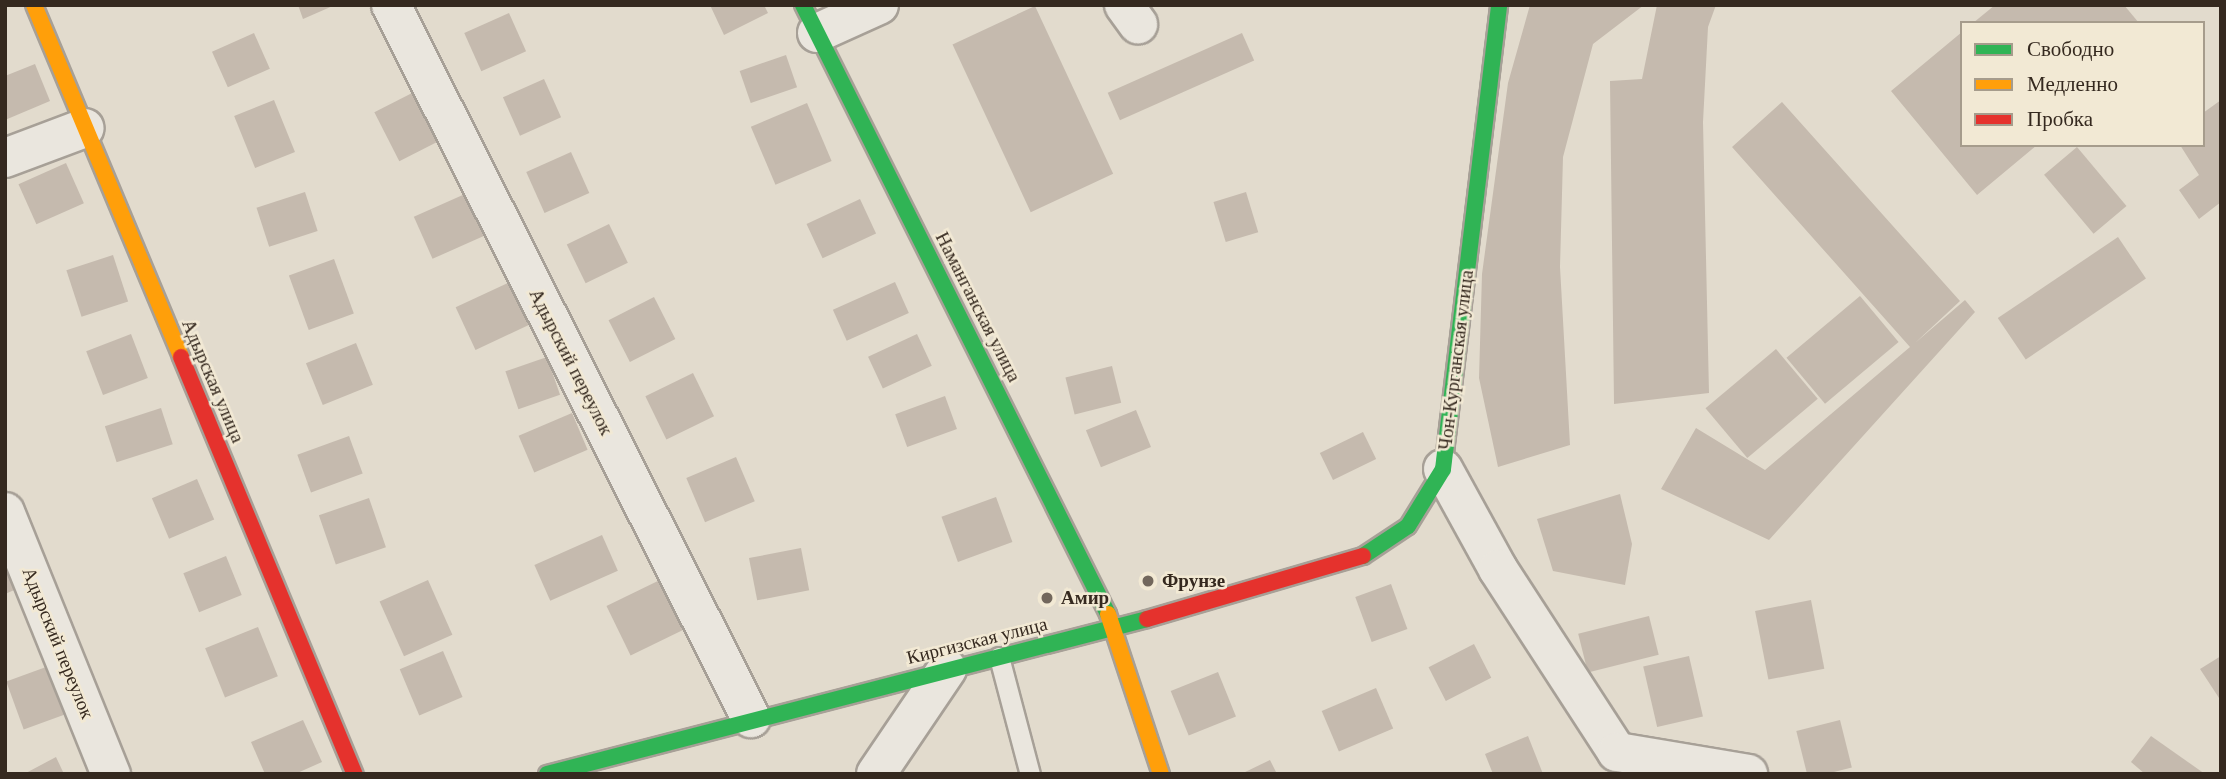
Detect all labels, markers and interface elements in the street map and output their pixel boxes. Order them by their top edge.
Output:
legend [1960,21,2205,147]
text: Свободно [2027,37,2114,61]
text: Медленно [2027,72,2118,96]
text: Пробка [2027,107,2093,131]
street label: Наманганская улица [930,228,1026,386]
street label: Чон-Курганская улица [1434,269,1478,451]
street label: Адырский переулок [524,285,618,439]
street label: Адырская улица [177,316,249,446]
street label: Адырский переулок [17,564,99,722]
place label: Фрунзе [1162,570,1225,592]
marker: Фрунзе [1140,573,1156,589]
place label: Амир [1061,587,1109,609]
marker: Амир [1039,590,1055,606]
street label: Киргизская улица [904,613,1050,669]

